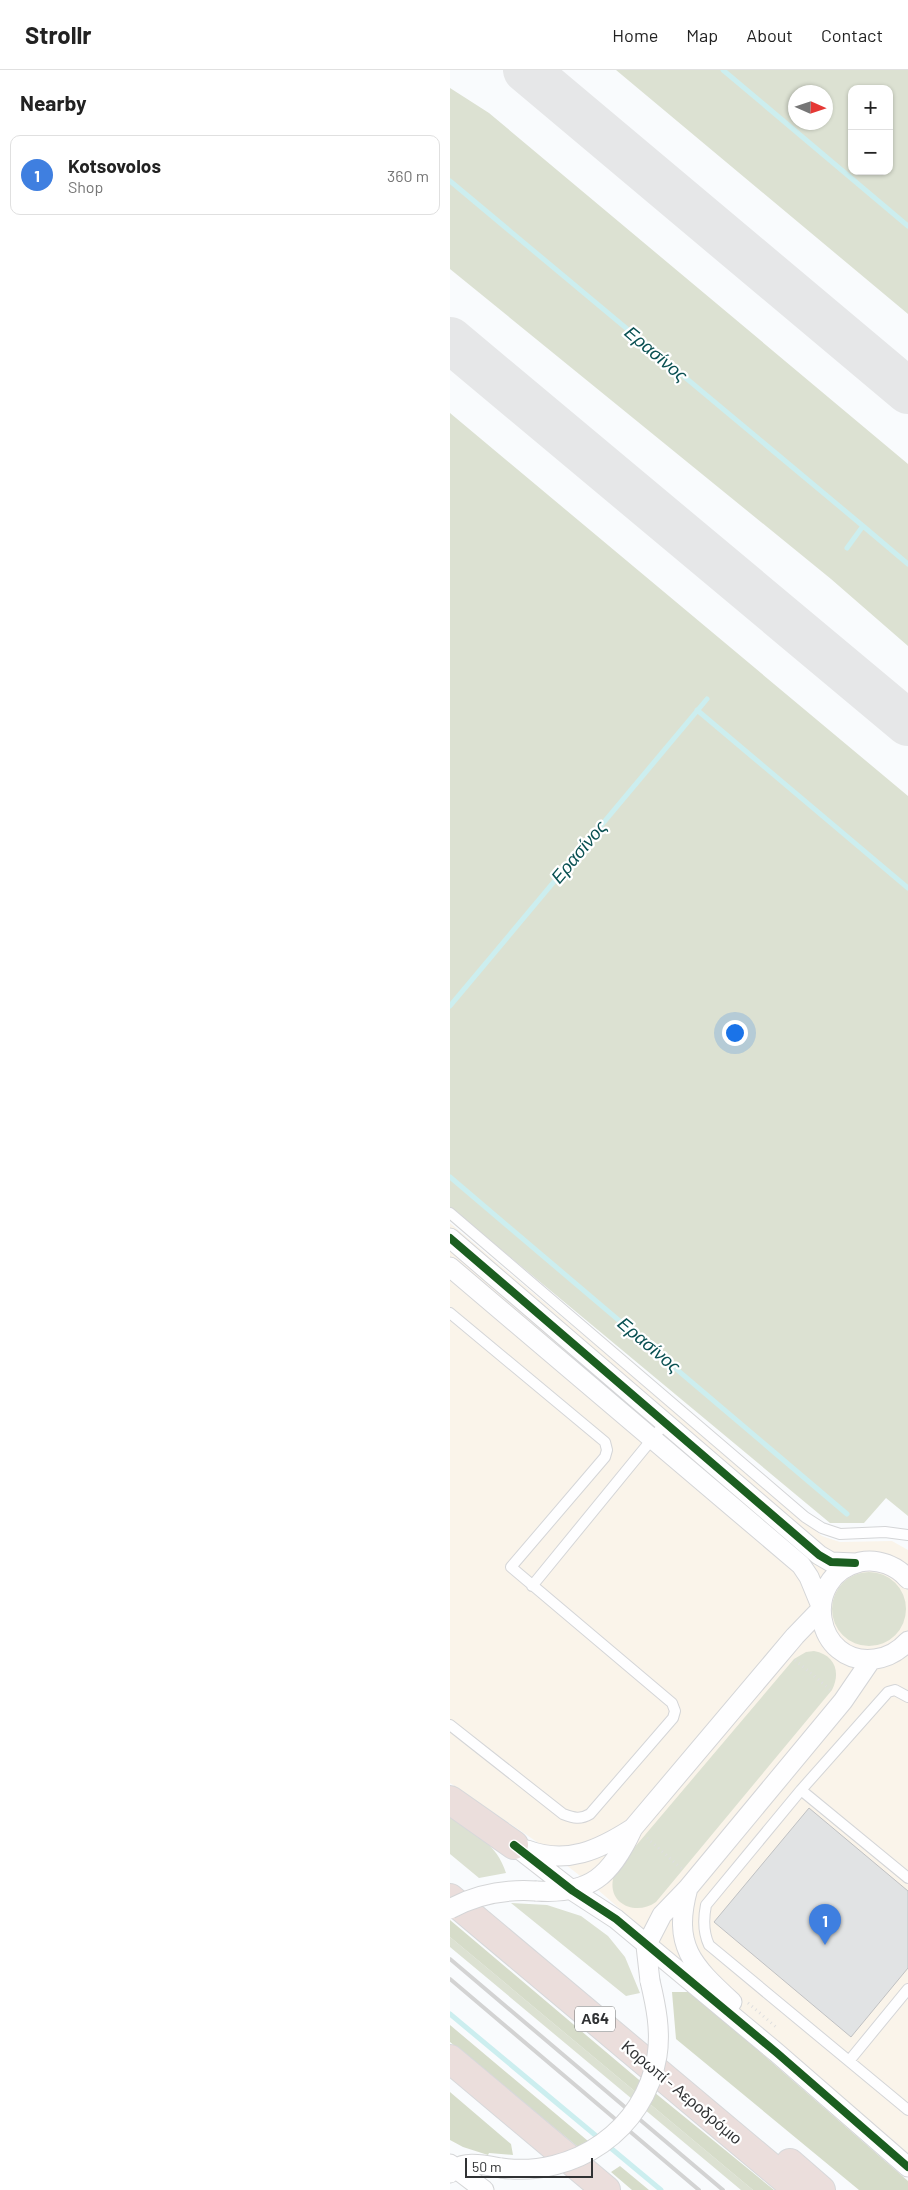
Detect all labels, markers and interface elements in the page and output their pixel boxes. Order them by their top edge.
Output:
text: Strollr [25,20,92,49]
text: Home [612,24,658,46]
text: Map [686,24,718,46]
text: About [746,24,793,46]
text: Contact [821,24,883,46]
north arrow [788,85,833,130]
map controls [848,85,893,175]
button: + [848,85,893,130]
text: Nearby [20,90,86,115]
button: − [848,130,893,175]
text: Kotsovolos [68,154,161,177]
text: 1 [34,166,40,185]
text: 360 m [387,166,429,185]
text: Shop [68,177,103,196]
water label: Ερασίνος [621,321,693,386]
water label: Ερασίνος [546,815,611,887]
your location [722,1020,748,1046]
water label: Ερασίνος [614,1312,686,1377]
pin: 1 [809,1904,841,1945]
road number: Α64 [575,2006,615,2032]
street label: Κορωπί - Αεροδρόμιο [618,2036,747,2148]
scale bar [465,2155,592,2178]
text: 50 m [472,2158,501,2175]

